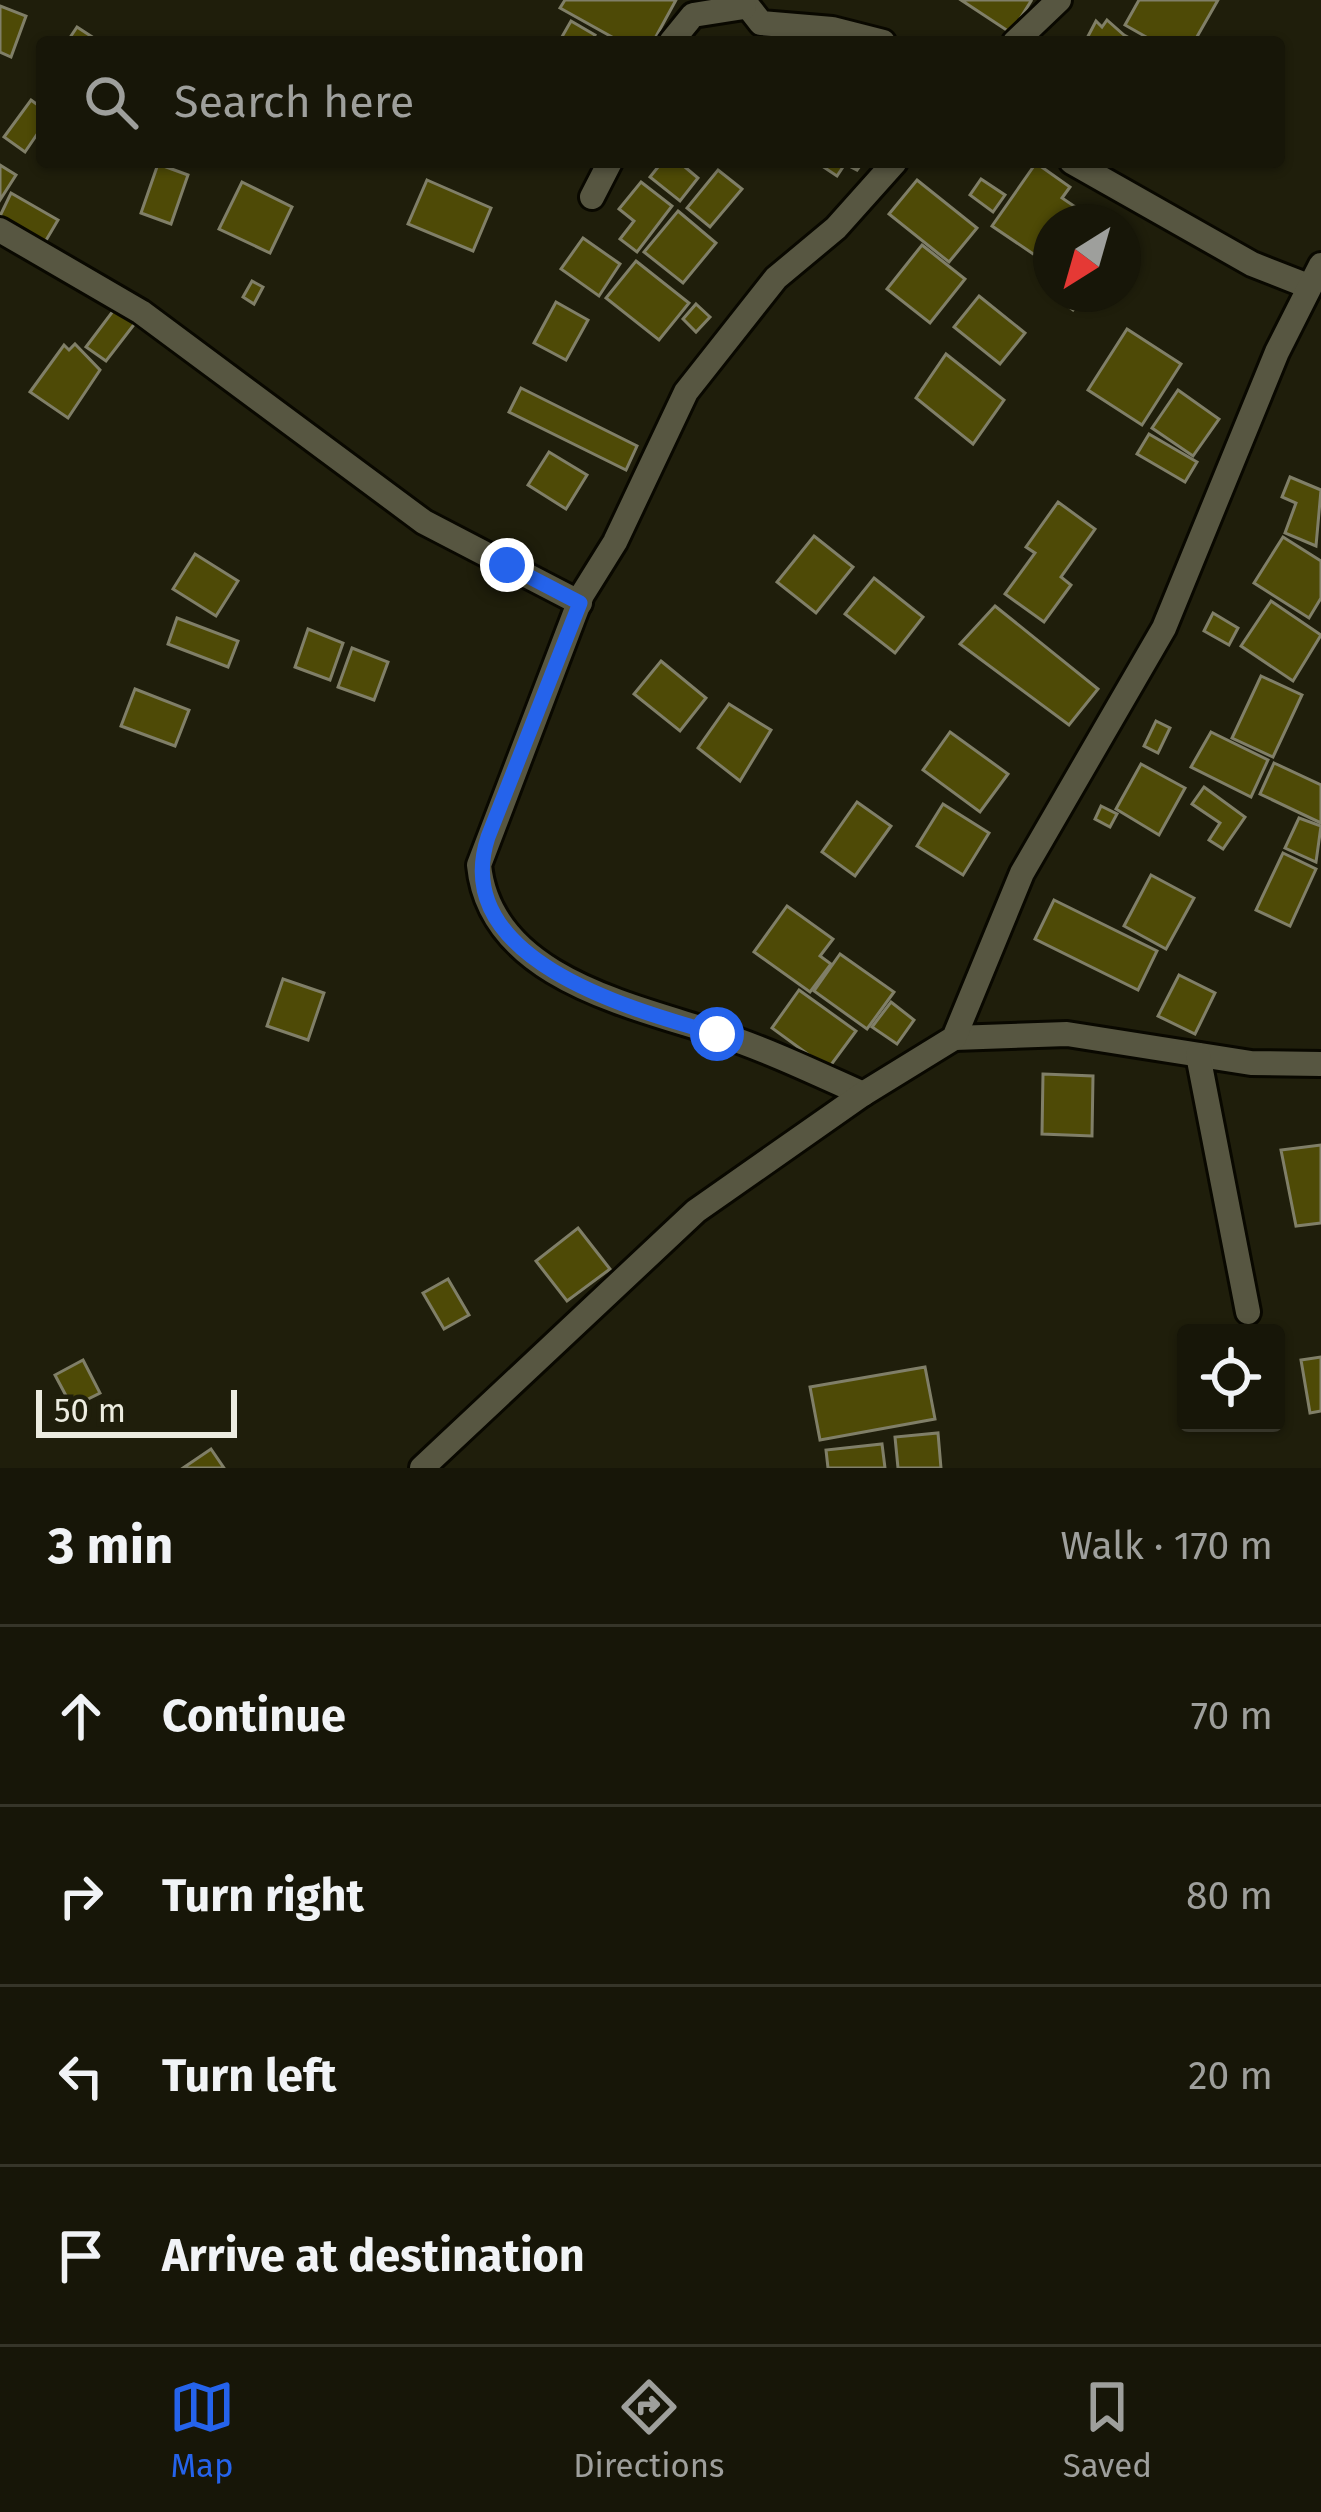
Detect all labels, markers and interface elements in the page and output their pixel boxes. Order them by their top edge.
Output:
search box [36,36,1285,168]
icon: search [78,69,144,135]
text: Search here [174,75,414,129]
north arrow [1033,204,1141,312]
route end [480,538,534,592]
route start [690,1007,744,1061]
map controls [1177,1324,1285,1432]
button: locate [1177,1324,1285,1432]
scale bar [36,1384,237,1437]
text: 50 m [54,1391,126,1431]
text: 3 min [48,1515,174,1577]
text: Walk · 170 m [1060,1523,1273,1569]
icon: ahead [48,1683,114,1749]
text: Continue [162,1689,346,1743]
text: 70 m [1191,1693,1273,1739]
icon: right [48,1863,114,1929]
text: Turn right [162,1869,364,1923]
text: 80 m [1186,1873,1273,1919]
icon: left [48,2043,114,2109]
text: Turn left [162,2049,336,2103]
text: 20 m [1188,2053,1273,2099]
icon: arrive [48,2223,114,2289]
text: Arrive at destination [162,2229,585,2283]
tab: Map [169,2374,235,2486]
tab: Directions [573,2374,725,2486]
tab: Saved [1063,2374,1152,2486]

